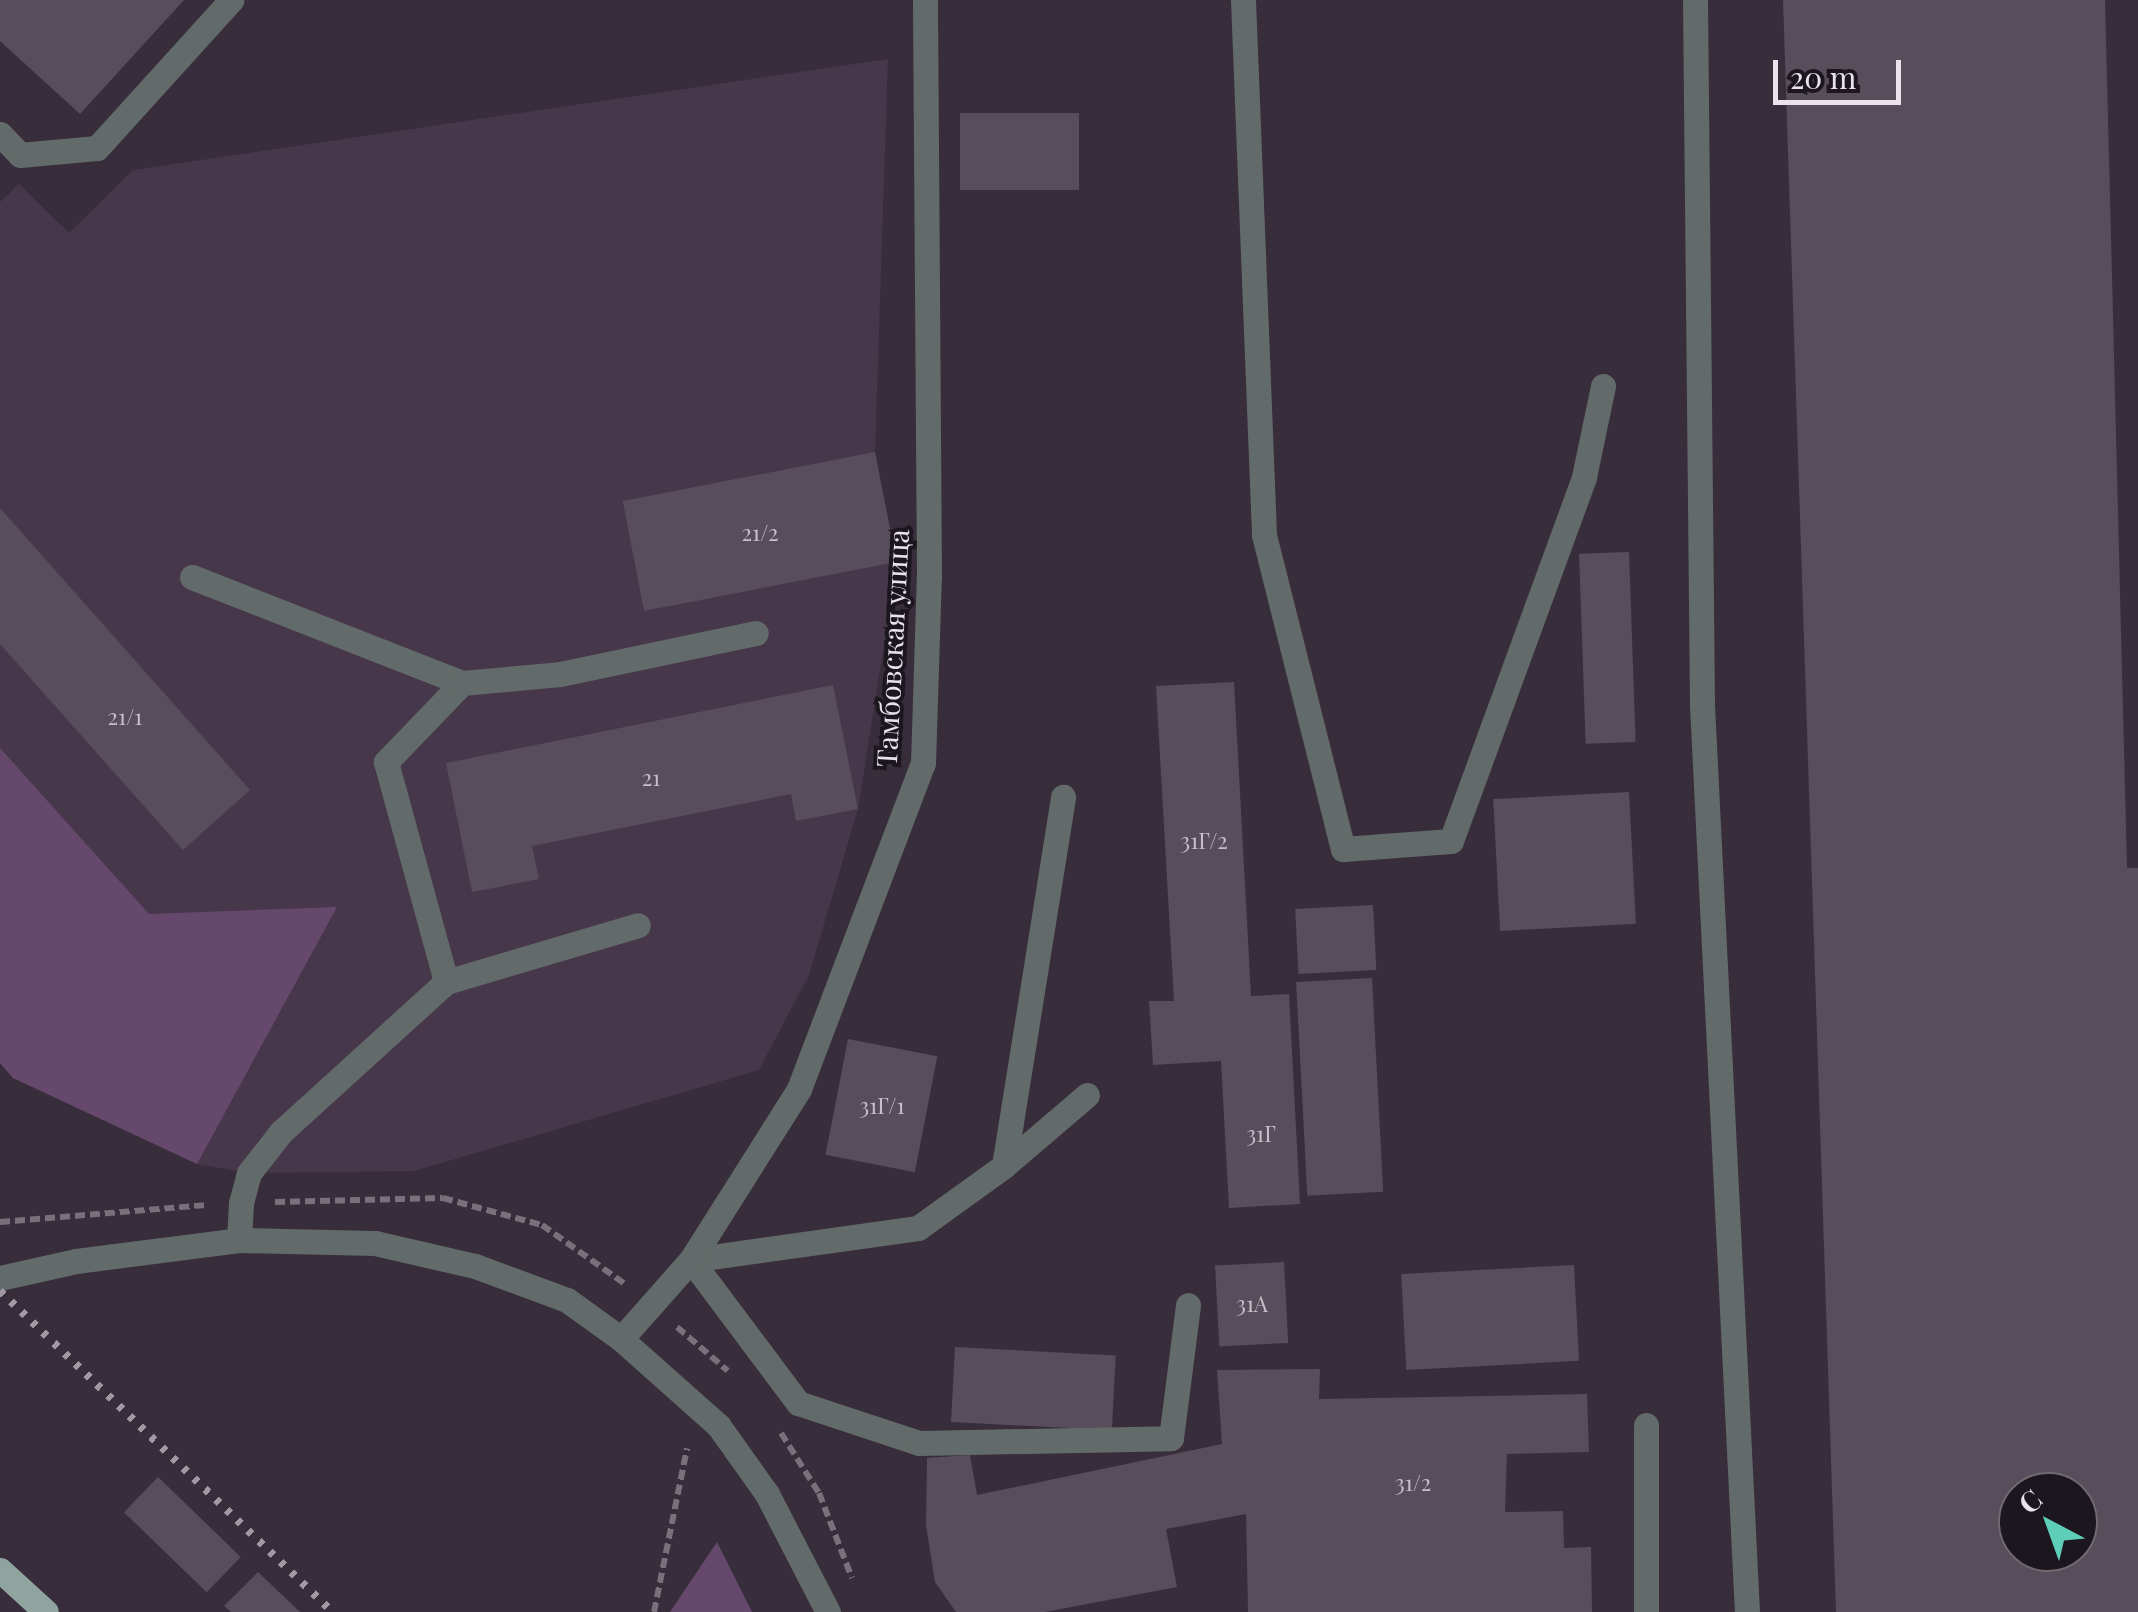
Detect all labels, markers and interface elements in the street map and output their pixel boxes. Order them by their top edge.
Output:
scale bar [1778,40,1906,102]
text: 20 m [1790,57,1856,97]
house number: 21/2 [741,520,779,546]
street label: Тамбовская улица [869,528,915,768]
house number: 21/1 [107,704,143,730]
house number: 21 [642,765,660,791]
house number: 31Г/2 [1180,828,1228,854]
house number: 31Г/1 [859,1093,905,1119]
house number: 31Г [1246,1121,1276,1147]
house number: 31А [1236,1291,1268,1317]
house number: 31/2 [1395,1470,1431,1496]
north arrow [1998,1472,2098,1572]
text: С [2010,1480,2049,1521]

